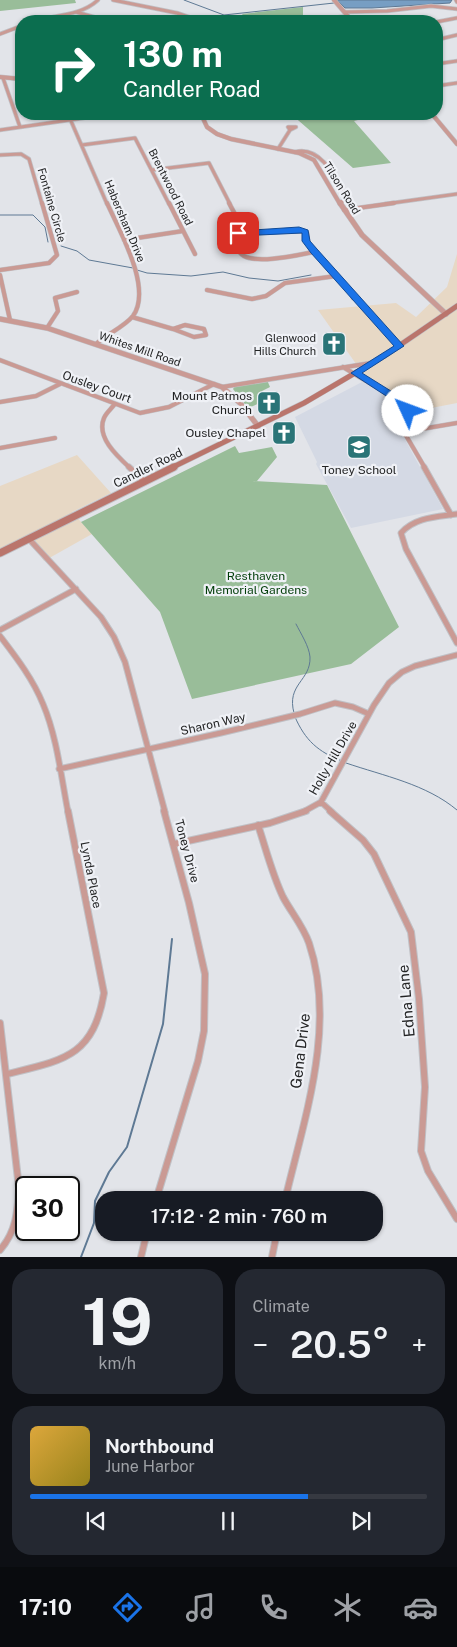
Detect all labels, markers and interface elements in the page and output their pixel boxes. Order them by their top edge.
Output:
text: 130 m [123,34,223,75]
icon: right [40,35,105,100]
text: Candler Road [123,76,261,102]
street label: Brentwood Road [146,147,196,227]
street label: Tilson Road [321,160,363,216]
street label: Fontaine Circle [36,166,68,244]
street label: Habersham Drive [102,178,148,264]
pin [217,212,259,254]
icon: arrive [224,219,252,247]
street label: Whites Mill Road [97,329,183,369]
church icon: Glenwood Hills Church [321,331,347,357]
place label: Glenwood Hills Church [253,332,316,357]
street label: Ousley Court [61,368,134,406]
position arrow [381,384,433,436]
place label: Mount Patmos Church [172,389,252,417]
church icon: Mount Patmos Church [256,390,282,416]
church icon: Ousley Chapel [271,420,297,446]
place label: Ousley Chapel [185,426,266,440]
school or university icon: Toney School [346,434,372,460]
street label: Candler Road [111,445,185,491]
place label: Toney School [322,463,397,477]
park label: Resthaven Memorial Gardens [205,569,307,597]
street label: Sharon Way [179,710,247,738]
street label: Holly Hill Drive [306,718,360,797]
street label: Toney Drive [172,818,202,884]
street label: Lynda Place [78,840,104,910]
street label: Edna Lane [394,964,418,1038]
street label: Gena Drive [287,1012,313,1090]
speed limit sign: 30 [15,1176,80,1241]
text: 17:12 · 2 min · 760 m [151,1205,327,1227]
text: 19 [82,1283,153,1360]
text: Climate [253,1297,310,1316]
text: 20.5° [290,1322,390,1367]
text: − [253,1328,268,1361]
text: + [411,1328,427,1361]
text: km/h [98,1354,136,1373]
text: Northbound [105,1435,214,1457]
text: June Harbor [105,1457,195,1476]
icon: previous [82,1507,110,1535]
icon: pause [214,1507,242,1535]
icon: next [347,1507,375,1535]
icon: directions [110,1590,145,1625]
icon: music [183,1590,218,1625]
icon: phone [256,1590,291,1625]
icon: climate [330,1590,365,1625]
icon: car [403,1590,438,1625]
text: 17:10 [19,1594,72,1620]

